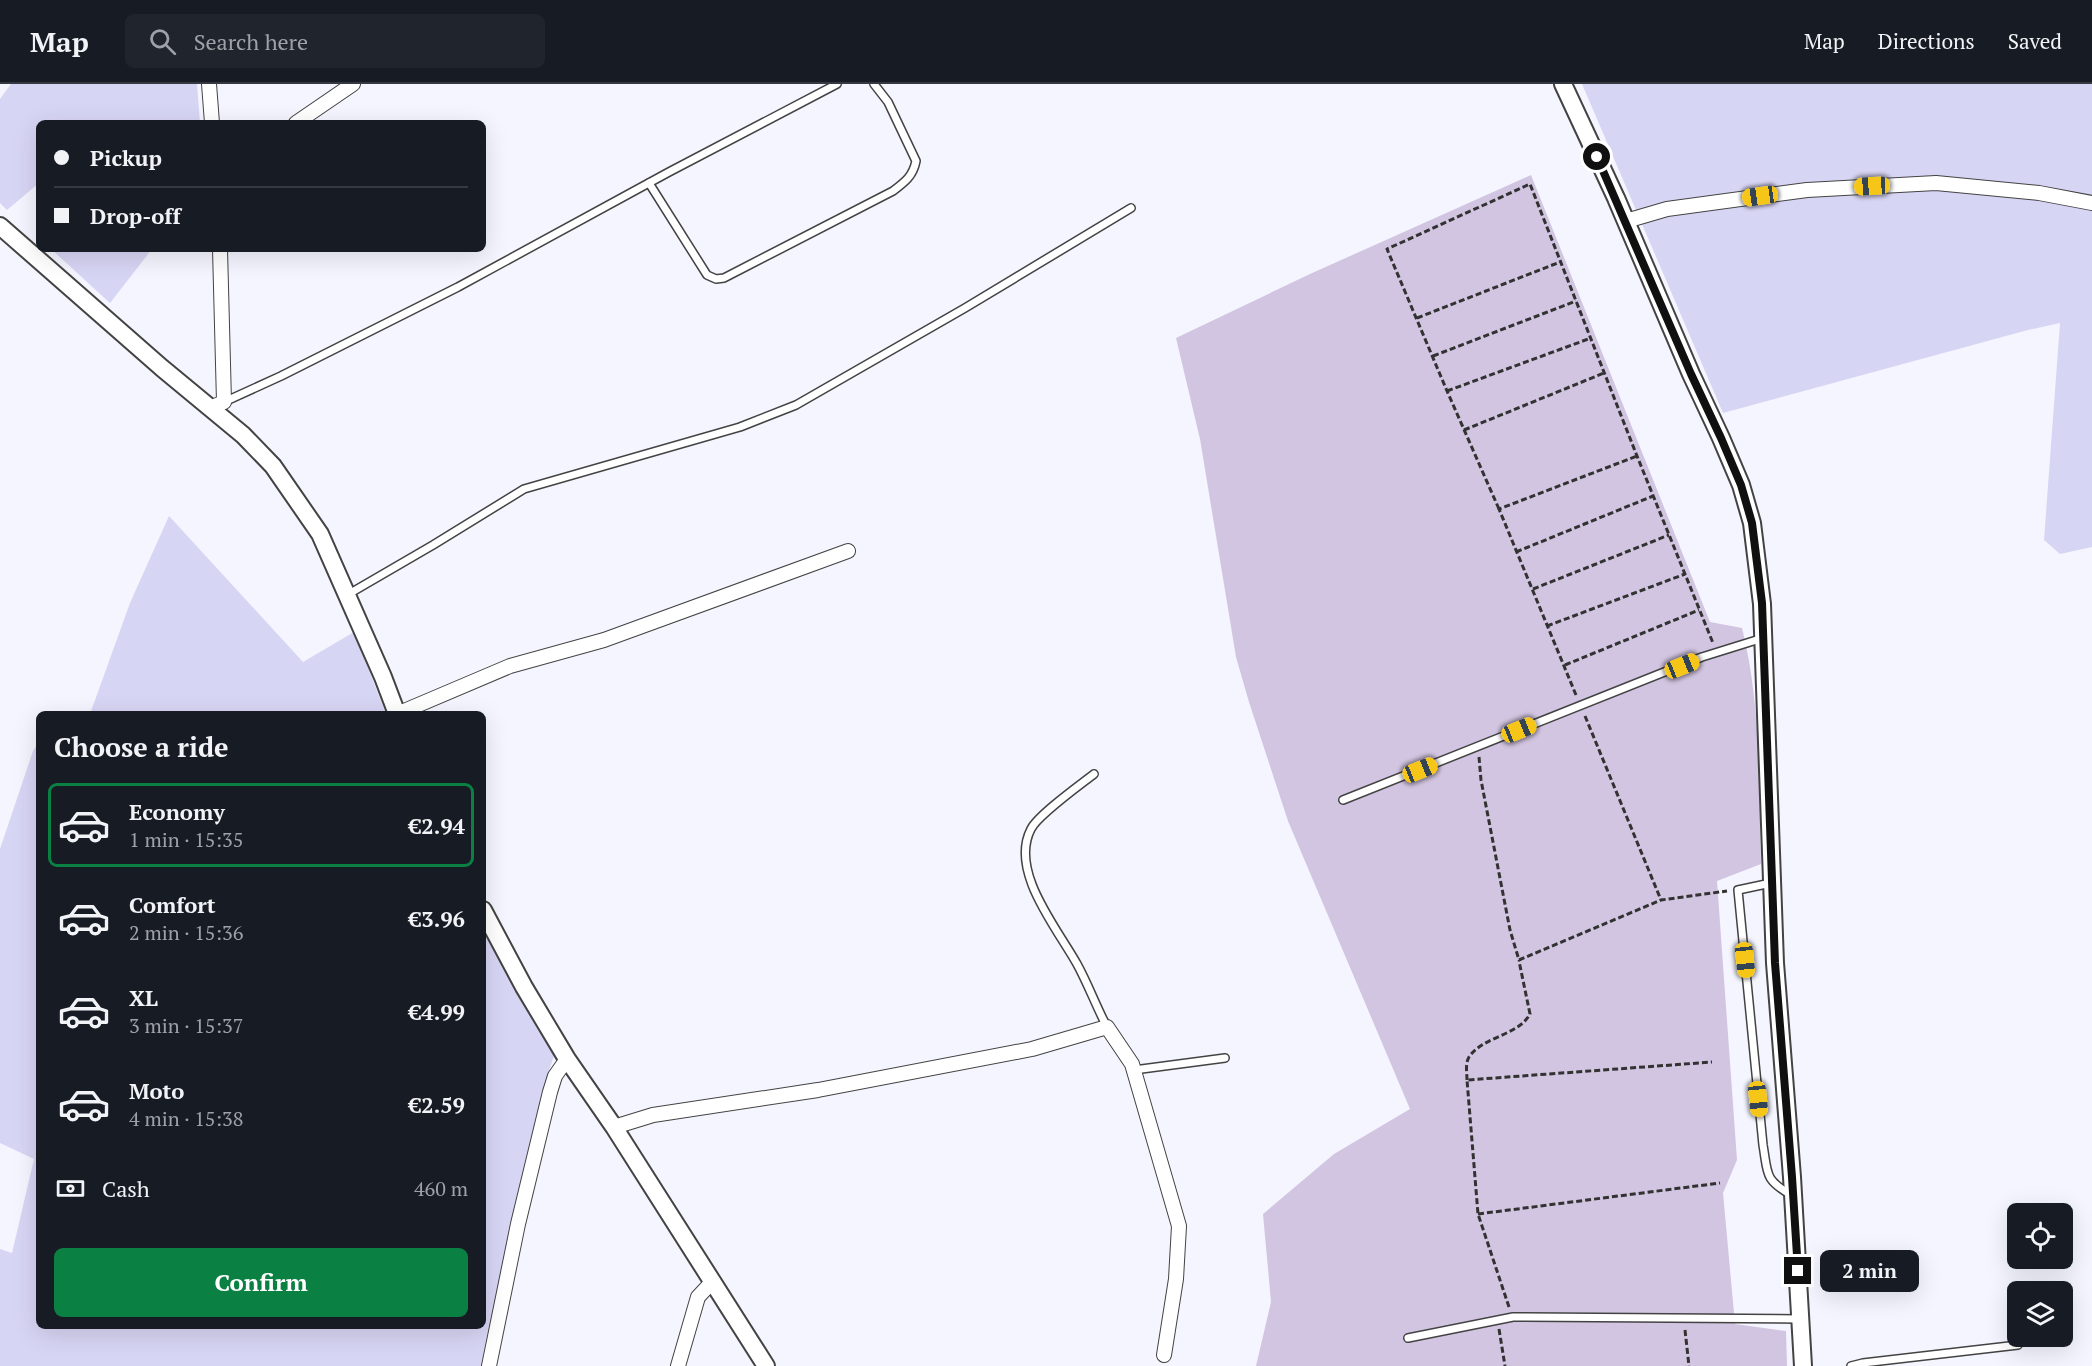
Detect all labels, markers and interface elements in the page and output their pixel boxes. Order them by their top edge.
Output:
search box [125,14,545,68]
text: Map [30,23,89,60]
icon: search [146,25,179,58]
text: Search here [194,27,308,56]
text: Map [1804,27,1845,55]
text: Directions [1878,27,1975,55]
text: Saved [2008,27,2062,55]
text: Pickup [90,143,162,172]
route start [1583,143,1610,170]
car [1854,176,1890,196]
car [1741,185,1779,207]
text: Drop-off [90,201,181,230]
car [1662,651,1702,681]
car [1499,715,1539,745]
text: Choose a ride [54,729,229,765]
car [1400,755,1440,785]
text: Economy [129,797,225,826]
icon: car [57,798,111,852]
text: €2.94 [409,811,465,840]
text: 1 min · 15:35 [129,826,243,853]
text: Comfort [129,890,215,919]
icon: car [57,891,111,945]
text: €3.96 [409,904,465,933]
text: 2 min · 15:36 [129,919,243,946]
car [1734,941,1756,979]
text: XL [129,983,158,1012]
icon: car [57,984,111,1038]
text: €4.99 [409,997,465,1026]
text: 3 min · 15:37 [129,1012,243,1039]
text: Moto [129,1076,184,1105]
icon: car [57,1077,111,1131]
car [1747,1080,1769,1118]
text: €2.59 [409,1090,465,1119]
text: 4 min · 15:38 [129,1105,243,1132]
icon: cash [54,1172,87,1205]
text: Cash [102,1174,150,1203]
text: 460 m [414,1175,468,1202]
map controls [2007,1203,2073,1347]
button: locate [2007,1203,2073,1269]
button: Confirm [54,1248,468,1317]
callout: 2 min [1819,1250,1918,1292]
route end [1784,1257,1811,1284]
text: 2 min [1842,1257,1897,1284]
button: layers [2007,1281,2073,1347]

